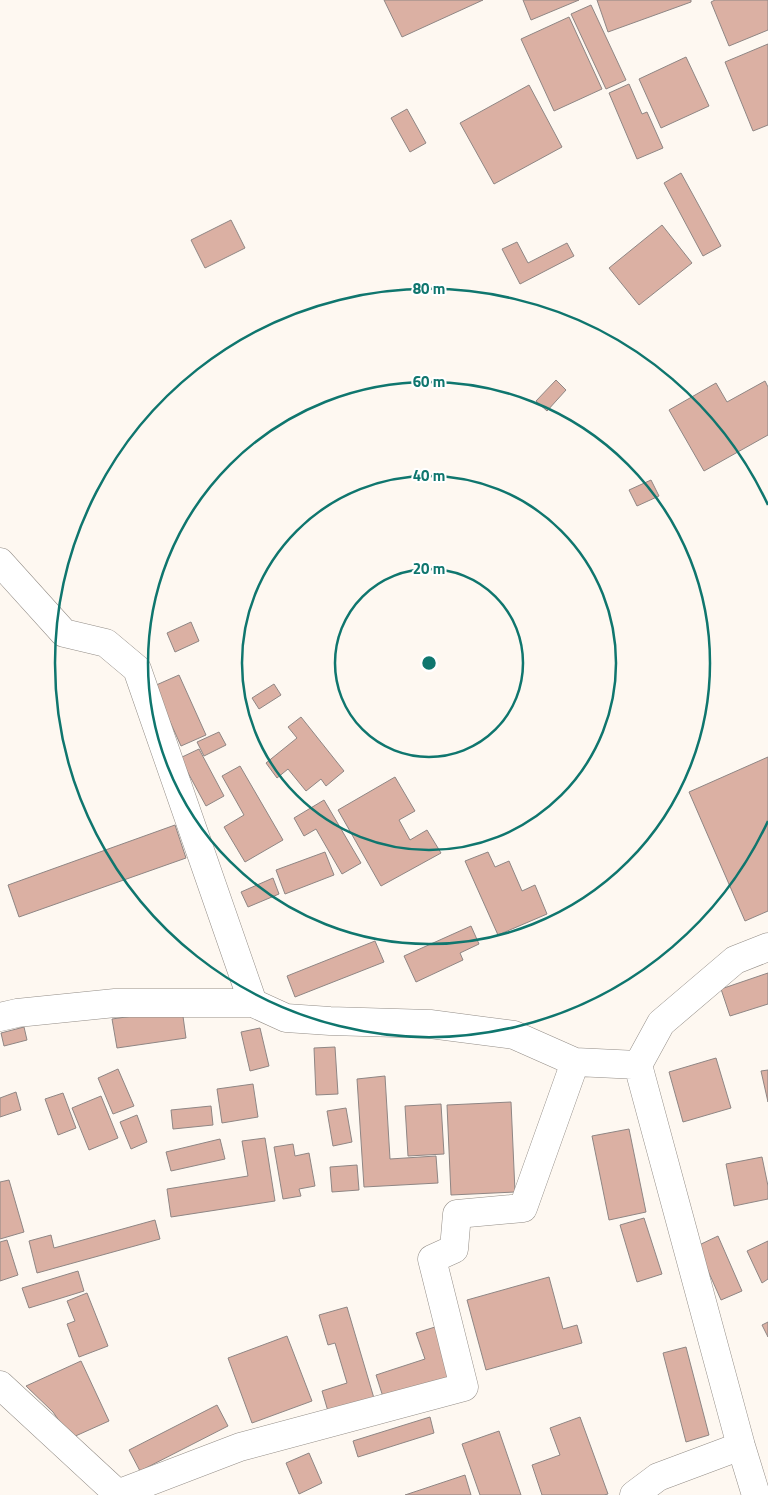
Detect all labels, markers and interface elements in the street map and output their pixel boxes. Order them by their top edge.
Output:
text: 80 m [413,277,445,300]
text: 60 m [413,370,445,393]
text: 40 m [413,464,445,487]
text: 20 m [413,557,445,580]
centre of rings [420,654,438,672]

